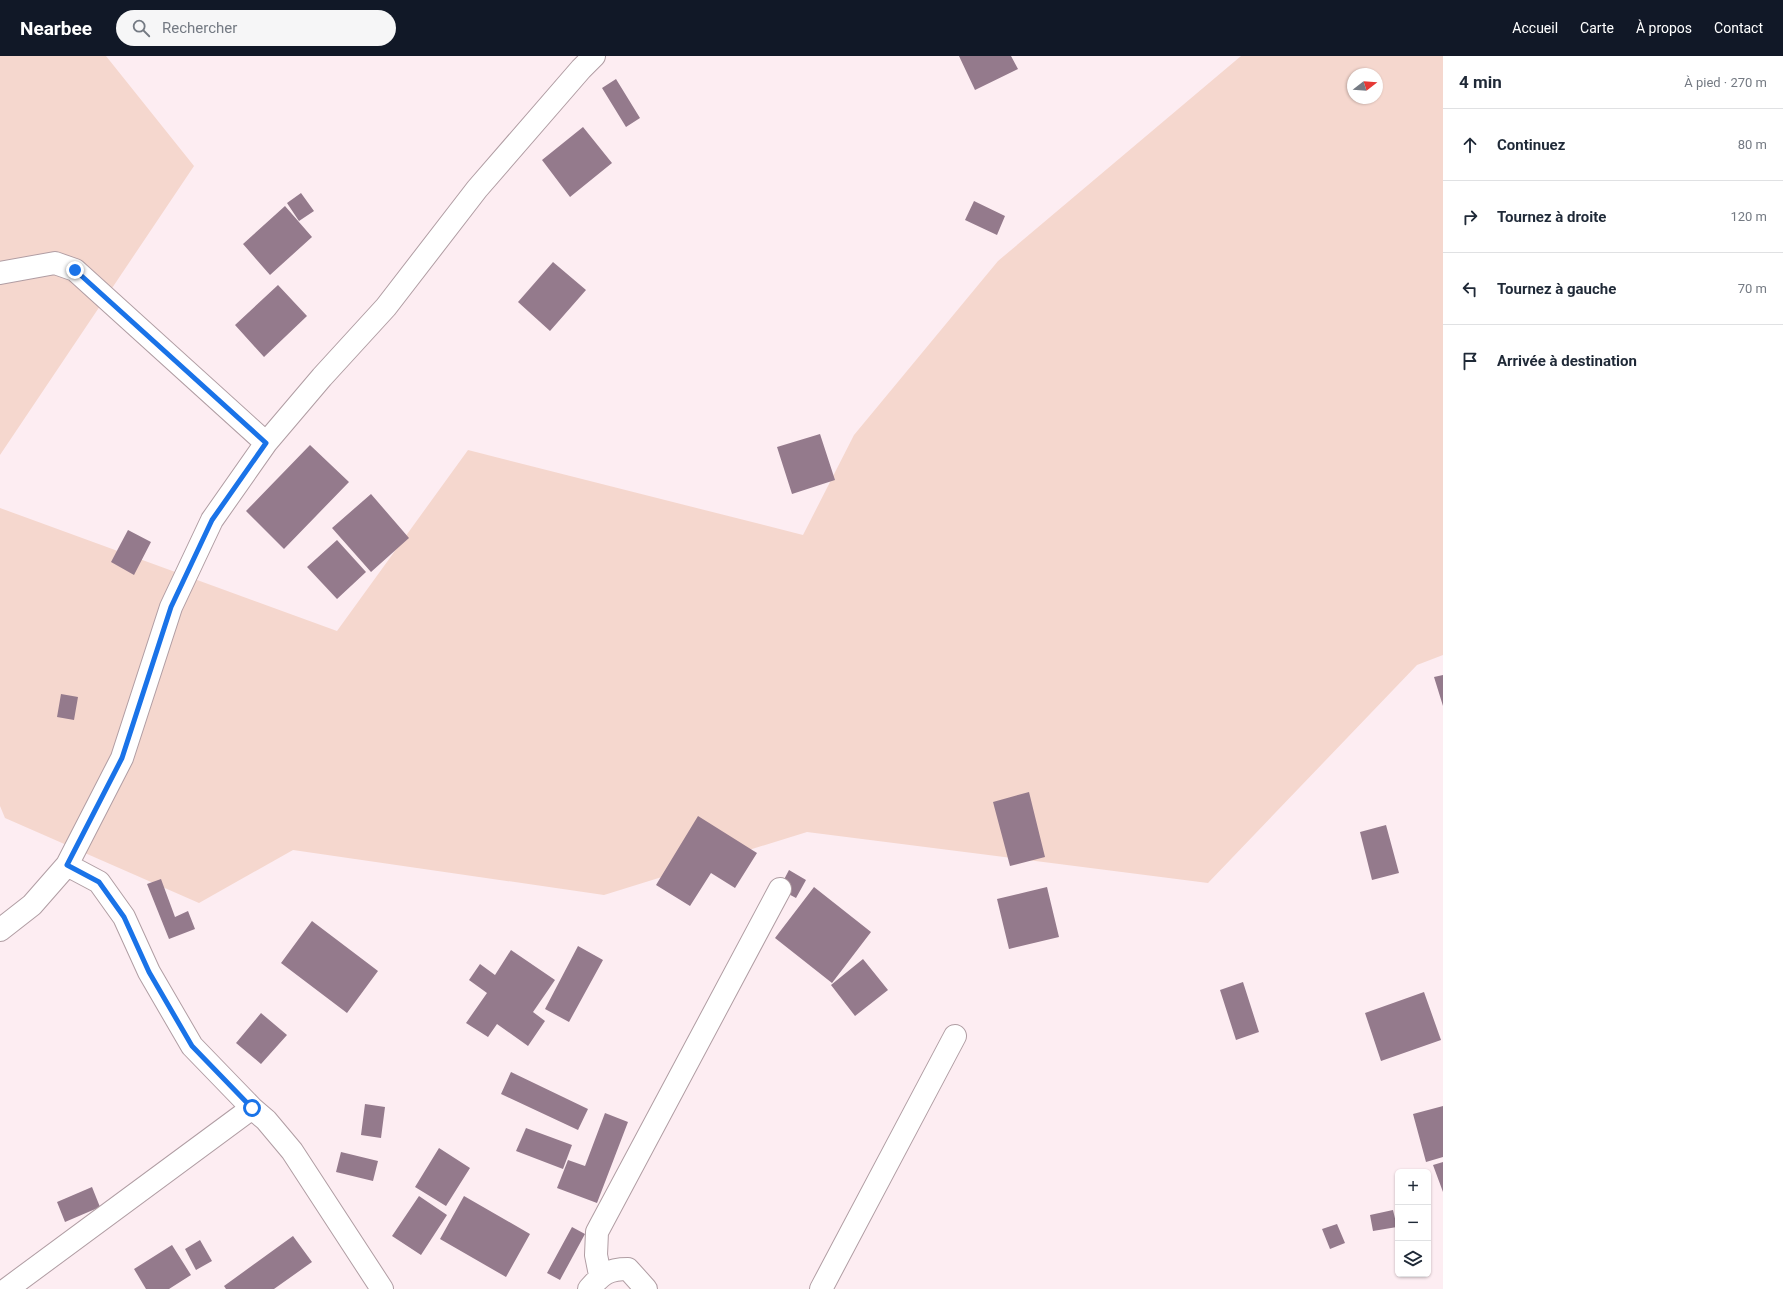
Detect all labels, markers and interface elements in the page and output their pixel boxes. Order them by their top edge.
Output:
search box [116,10,396,46]
text: Nearbee [20,17,92,40]
icon: search [130,17,152,39]
text: Rechercher [162,19,237,37]
text: Accueil [1512,20,1558,36]
text: Carte [1580,20,1614,36]
text: À propos [1636,20,1692,36]
text: Contact [1714,20,1763,36]
north arrow [1347,68,1383,104]
text: 4 min [1459,72,1502,92]
text: À pied · 270 m [1684,75,1767,90]
icon: ahead [1459,134,1481,156]
text: Continuez [1497,136,1565,154]
text: 80 m [1738,137,1767,152]
icon: right [1459,206,1481,228]
text: Tournez à droite [1497,208,1606,226]
text: 120 m [1730,209,1767,224]
route end [66,261,84,279]
icon: left [1459,278,1481,300]
text: Tournez à gauche [1497,280,1616,298]
text: 70 m [1738,281,1767,296]
icon: arrive [1459,350,1481,372]
text: Arrivée à destination [1497,352,1637,370]
route start [243,1099,261,1117]
map controls [1395,1169,1431,1277]
button: + [1395,1169,1431,1205]
button: − [1395,1205,1431,1241]
button: layers [1395,1241,1431,1277]

